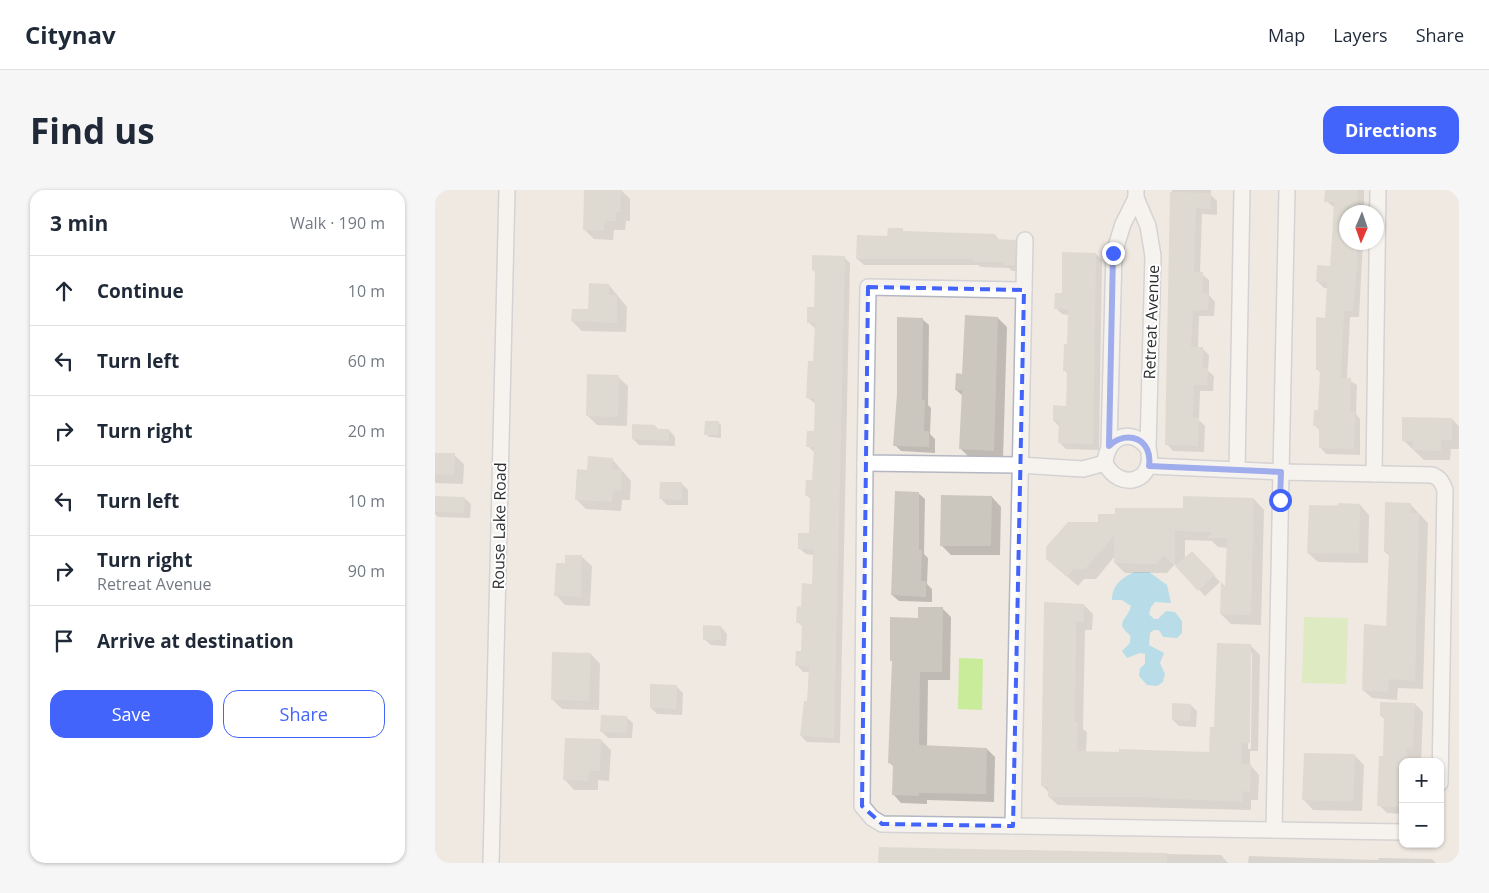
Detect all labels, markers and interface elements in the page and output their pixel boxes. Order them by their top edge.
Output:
text: Citynav [25,18,116,51]
text: Map [1268,23,1305,47]
text: Layers [1333,23,1388,47]
text: Share [1416,23,1464,47]
button: Directions [1323,106,1459,154]
text: Find us [30,107,155,154]
north arrow [1339,205,1384,250]
text: 3 min [50,209,108,237]
text: Walk · 190 m [290,212,385,234]
route end [1102,242,1125,265]
street label: Retreat Avenue [1138,264,1164,380]
icon: ahead [50,277,78,305]
text: Continue [97,278,184,304]
text: 10 m [348,280,385,302]
icon: left [50,347,78,375]
text: Turn left [97,348,179,374]
text: 60 m [348,350,385,372]
icon: right [50,417,78,445]
text: Turn right [97,418,192,444]
text: 20 m [348,420,385,442]
street label: Rouse Lake Road [487,462,511,590]
icon: left [50,487,78,515]
text: Turn left [97,488,179,514]
route start [1269,489,1292,512]
text: 10 m [348,490,385,512]
text: Turn right [97,547,192,573]
icon: right [50,557,78,585]
text: 90 m [348,560,385,582]
text: Retreat Avenue [97,573,212,595]
icon: arrive [50,627,78,655]
text: Arrive at destination [97,628,294,654]
button: Save [50,690,213,738]
button: Share [223,690,385,738]
map controls [1399,758,1444,848]
button: + [1399,758,1444,803]
button: − [1399,803,1444,848]

